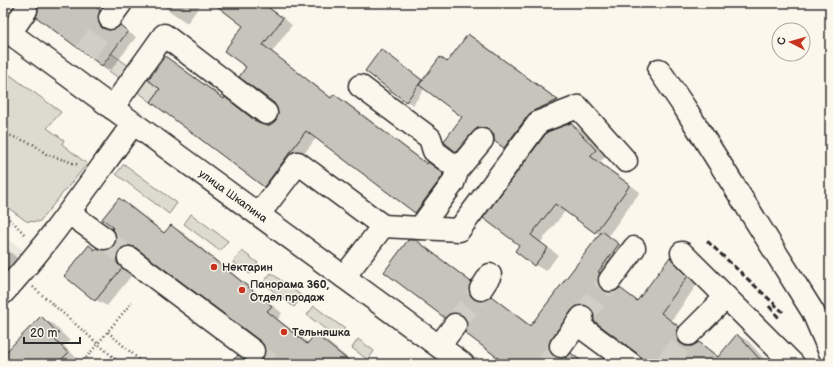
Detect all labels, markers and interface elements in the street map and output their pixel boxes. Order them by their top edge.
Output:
north arrow [771,22,811,62]
text: С [775,36,788,45]
street label: улица Шкапина [196,167,270,225]
place label: Нектарин [222,261,273,274]
marker: Нектарин [209,262,219,272]
place label: Панорама 360, Отдел продаж [250,278,329,304]
marker: Панорама 360, Отдел продаж [237,285,247,295]
scale bar [24,319,80,345]
text: 20 m [30,326,57,341]
place label: Тельняшка [292,326,351,339]
marker: Тельняшка [279,327,289,337]

